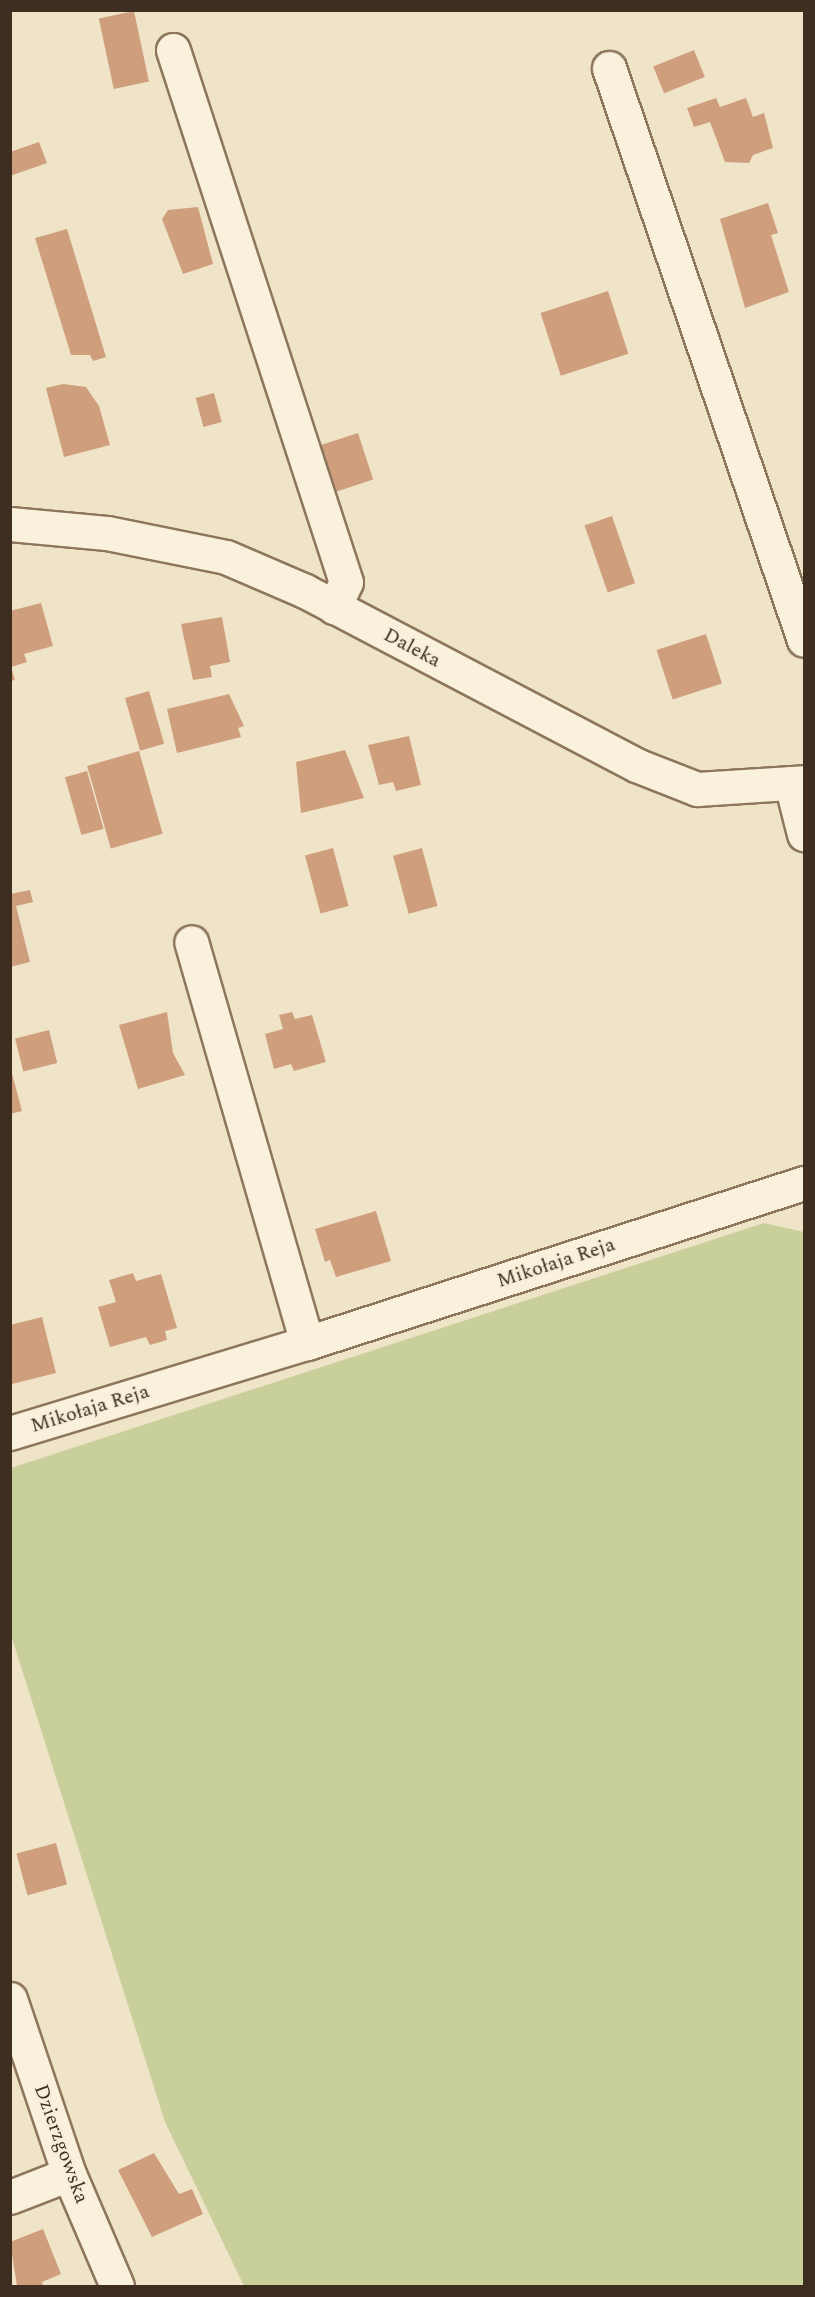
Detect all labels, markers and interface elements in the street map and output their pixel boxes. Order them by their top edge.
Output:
street label: Daleka [379,623,445,673]
street label: Mikołaja Reja [494,1233,618,1293]
street label: Mikołaja Reja [28,1380,152,1438]
street label: Dzierzgowska [28,2081,94,2207]

